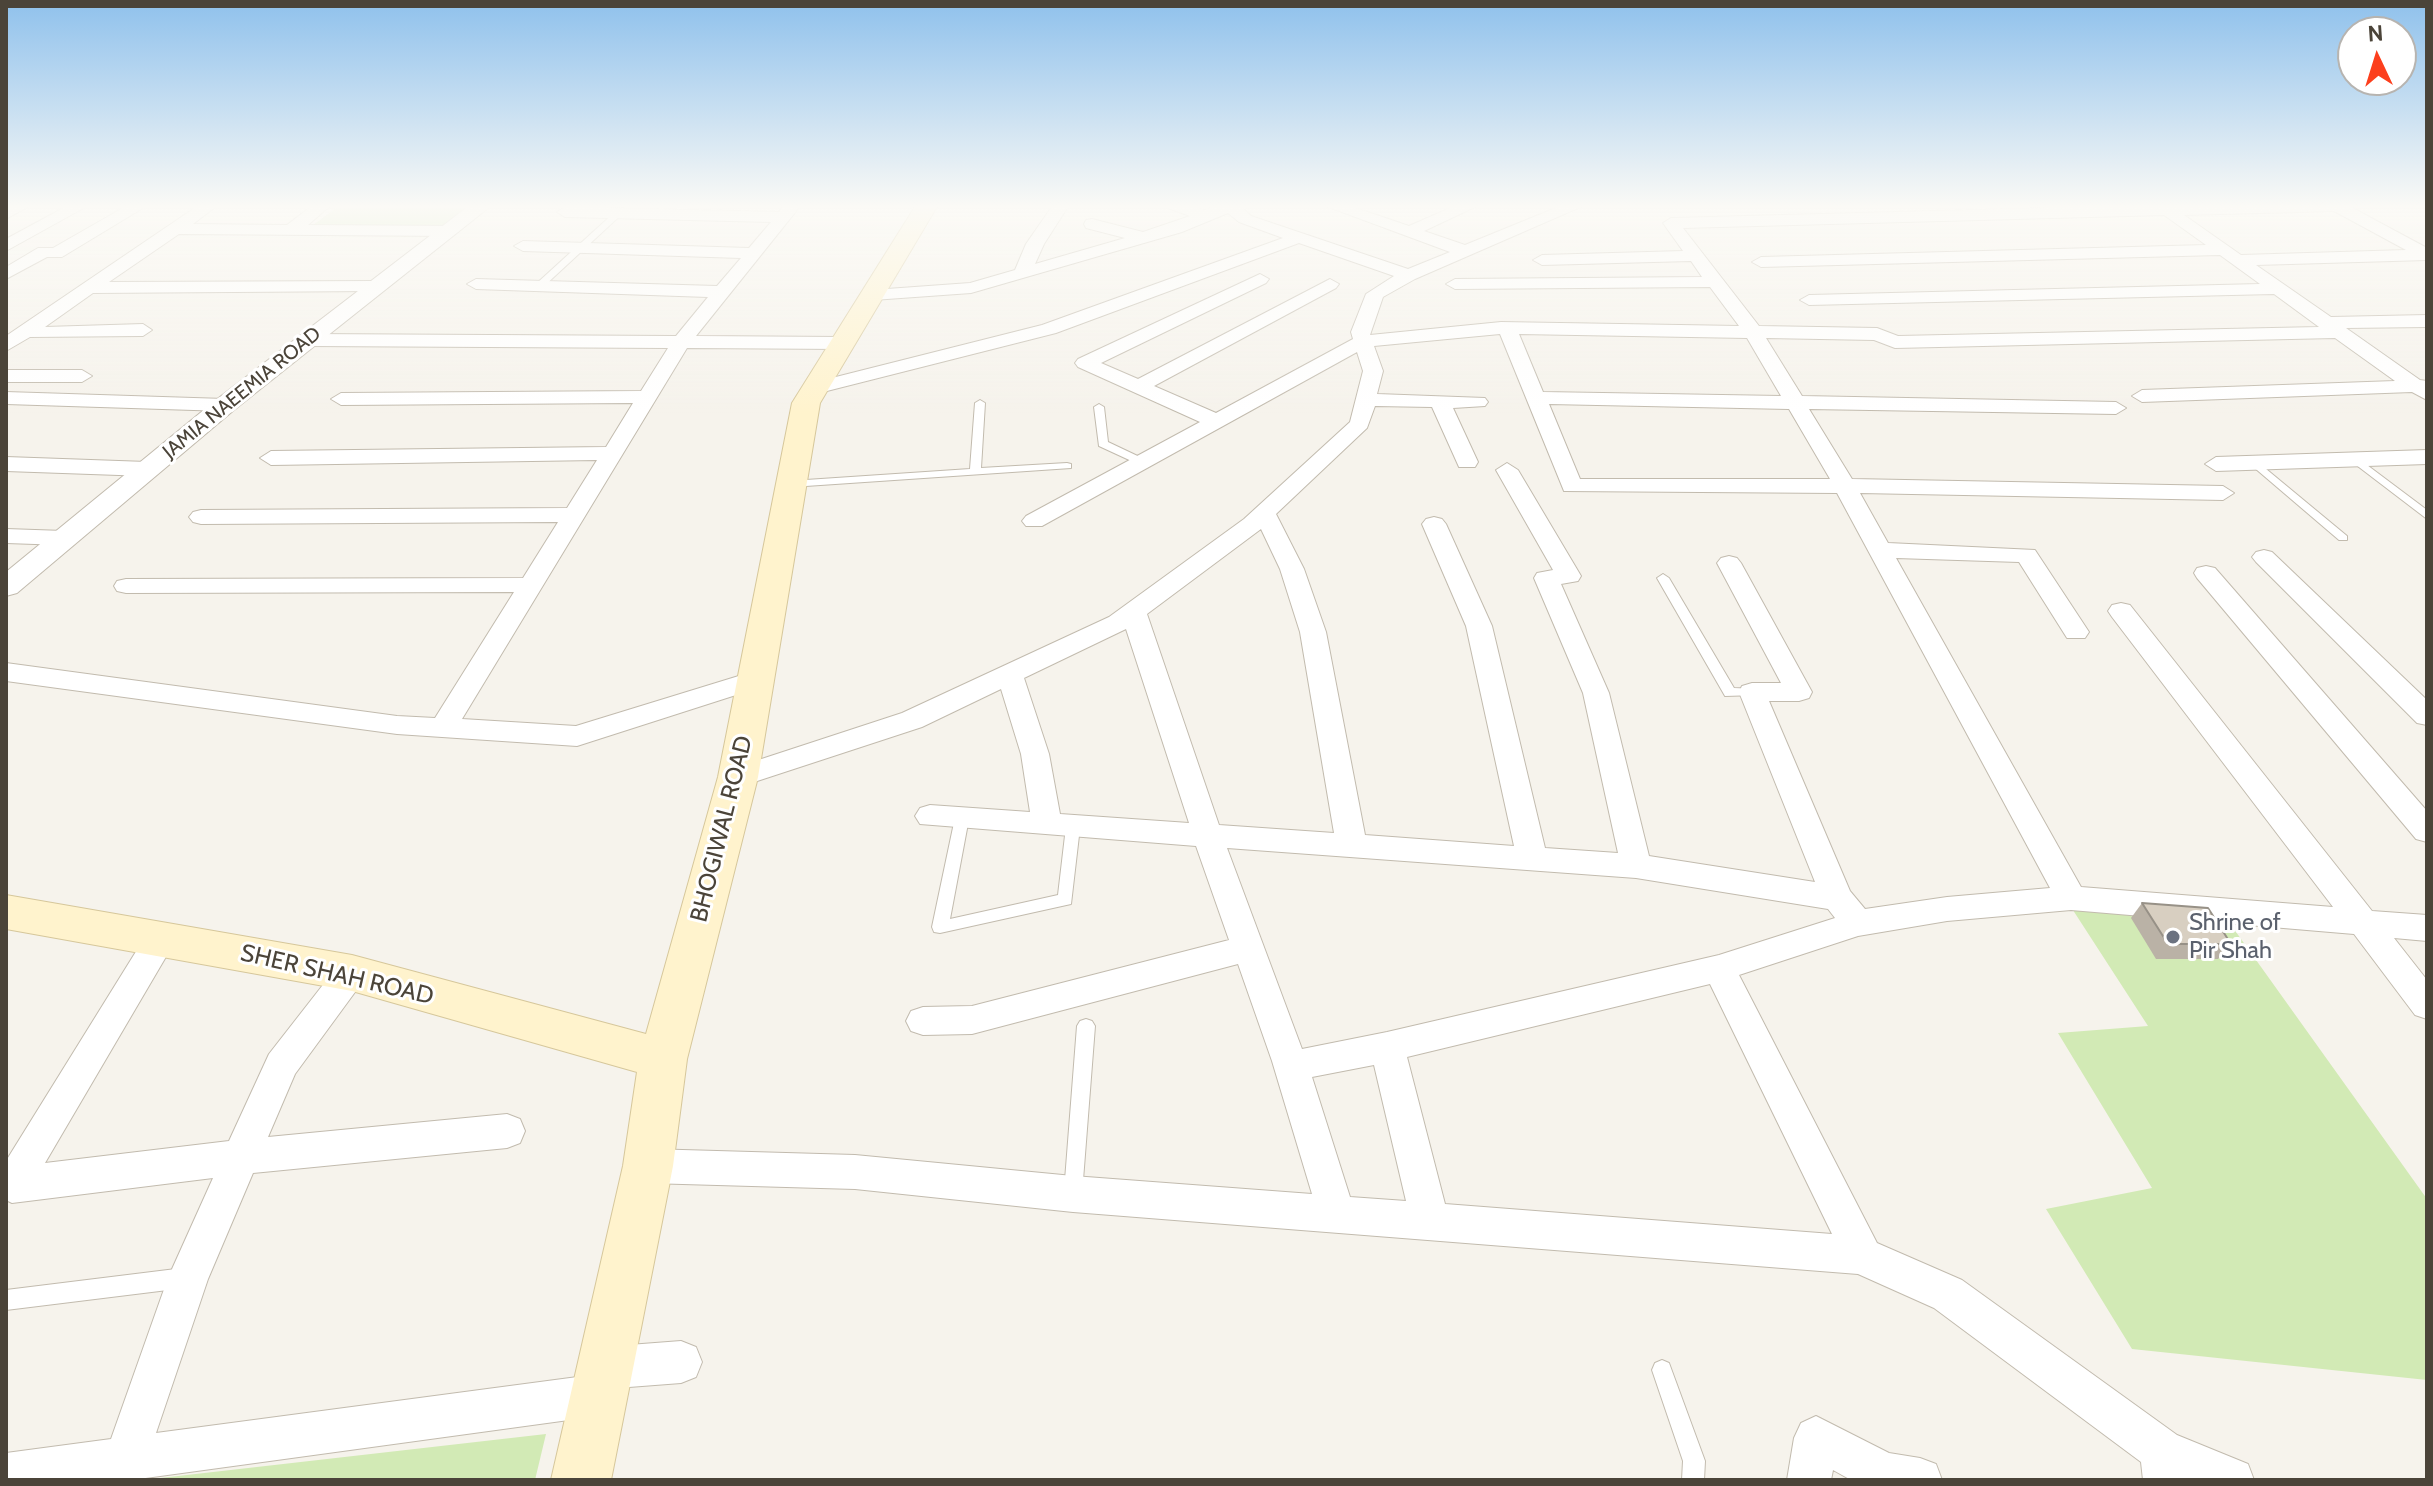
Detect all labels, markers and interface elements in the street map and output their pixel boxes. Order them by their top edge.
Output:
north arrow [2337,16,2417,96]
text: N [2367,20,2384,48]
street label: JAMIA NAEEMIA ROAD [158,322,326,464]
street label: BHOGIWAL ROAD [685,733,759,925]
place label: Shrine of Pir Shah [2189,909,2281,965]
marker: Shrine of Pir Shah [2164,928,2182,946]
street label: SHER SHAH ROAD [238,939,436,1011]

